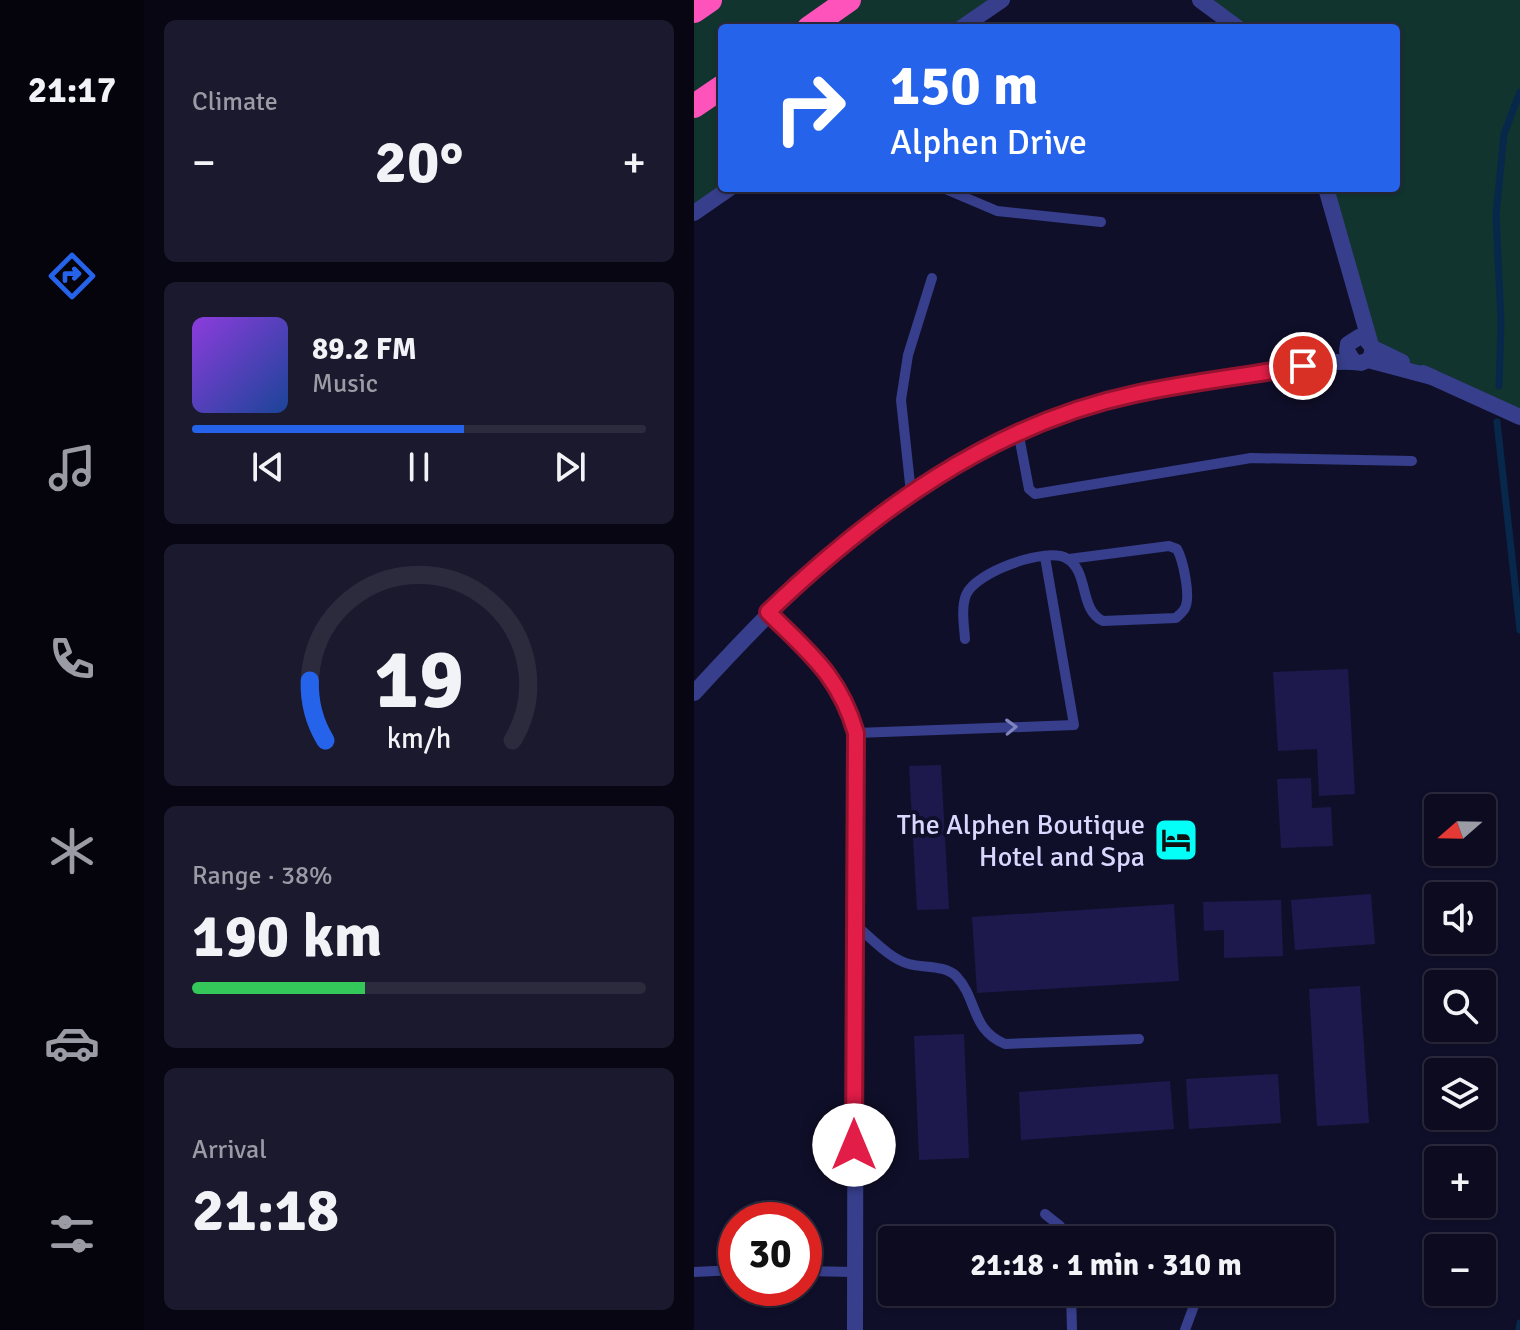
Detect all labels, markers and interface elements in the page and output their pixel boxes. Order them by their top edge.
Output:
text: 150 m [890,51,1038,120]
icon: right [758,56,862,160]
text: 21:17 [28,68,116,113]
text: Climate [192,86,278,118]
text: Alphen Drive [890,120,1087,165]
text: 20° [375,126,463,200]
text: − [192,136,216,190]
text: + [622,136,646,190]
icon: directions [44,248,100,304]
text: 89.2 FM [312,331,417,368]
pin [1269,332,1337,400]
icon: arrive [1281,344,1325,388]
text: Music [312,368,378,400]
icon: music [44,440,100,496]
icon: previous [246,445,290,489]
icon: pause [397,445,441,489]
icon: next [548,445,592,489]
text: 19 [374,629,464,731]
icon: phone [44,631,100,687]
one-way arrow [1005,719,1018,736]
text: km/h [387,721,451,756]
north arrow [1424,794,1496,866]
map controls [1424,794,1496,1306]
place label: The Alphen Boutique Hotel and Spa [897,808,1145,874]
hotel icon: The Alphen Boutique Hotel and Spa [1152,816,1200,864]
icon: climate [44,823,100,879]
text: Range · 38% [192,860,333,892]
button: sound [1424,882,1496,954]
text: 190 km [192,900,382,974]
button: search [1424,970,1496,1042]
icon: car [44,1015,100,1071]
button: layers [1424,1058,1496,1130]
position arrow [812,1103,896,1187]
text: Arrival [192,1134,267,1166]
button: + [1424,1146,1496,1218]
text: 21:18 [192,1174,339,1248]
speed limit sign: 30 [718,1202,822,1306]
icon: filters [44,1206,100,1262]
button: − [1424,1234,1496,1306]
text: 21:18 · 1 min · 310 m [970,1247,1242,1284]

